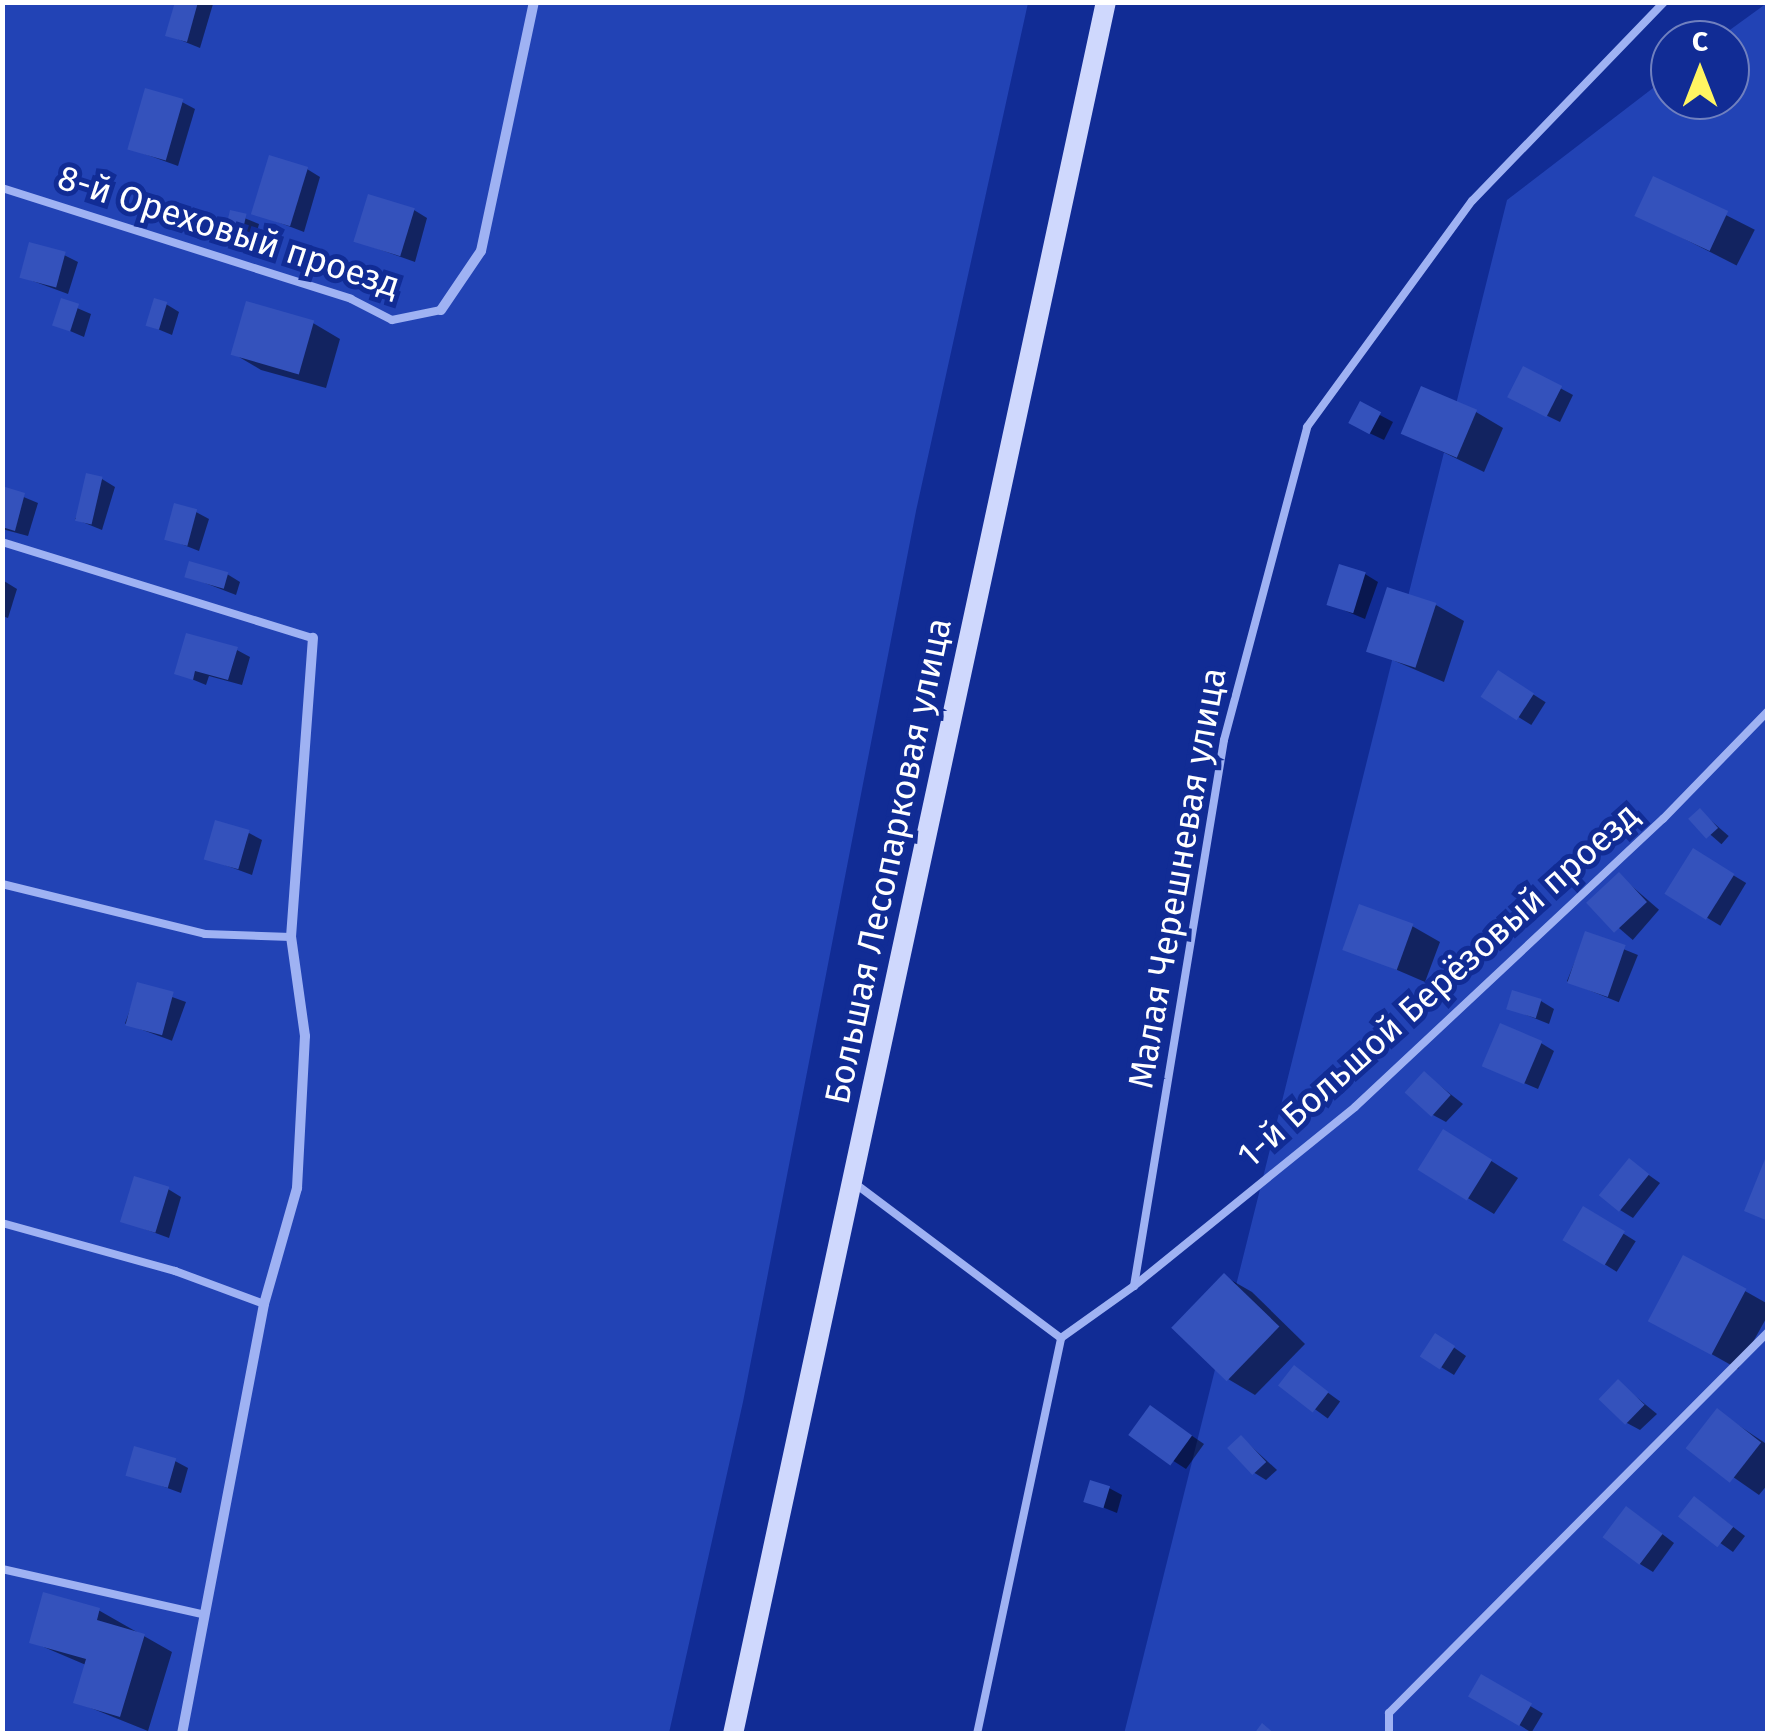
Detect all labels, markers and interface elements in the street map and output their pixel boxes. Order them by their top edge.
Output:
north arrow [1650,20,1750,120]
text: С [1692,25,1708,58]
street label: 8-й Ореховый проезд [53,156,405,306]
street label: Большая Лесопарковая улица [816,614,960,1108]
street label: Малая Черешневая улица [1119,664,1235,1092]
street label: 1-й Большой Берёзовый проезд [1229,794,1647,1176]

